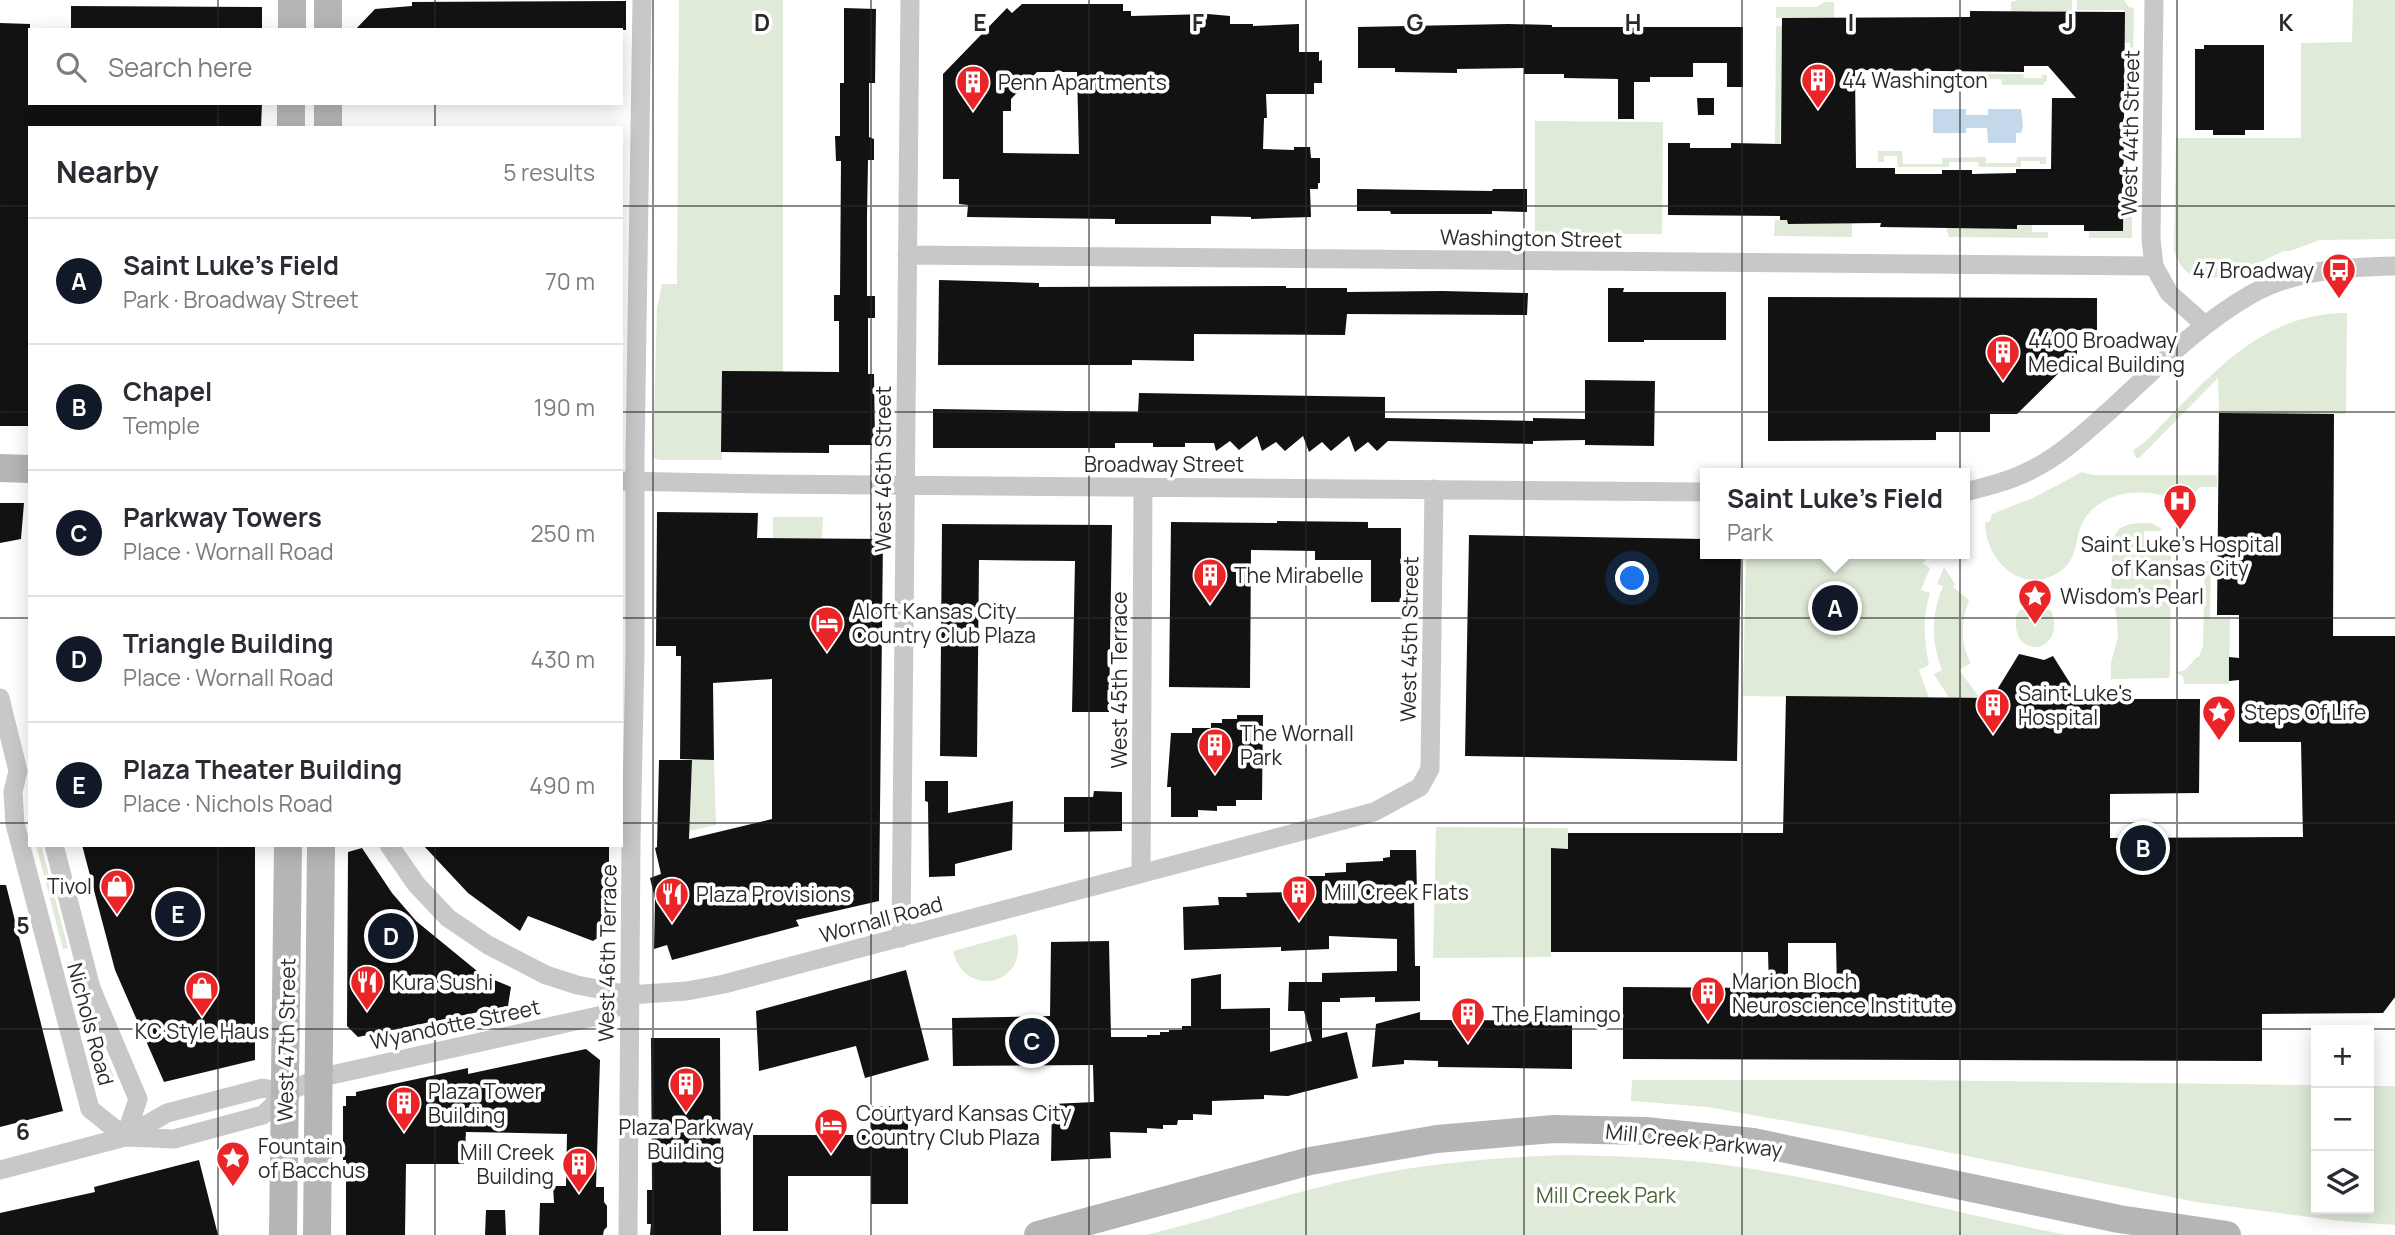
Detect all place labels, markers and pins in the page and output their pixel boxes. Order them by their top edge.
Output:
building icon: 44 Washington [1799,61,1837,110]
building icon: Penn Apartments [954,63,992,112]
place label: 44 Washington [1842,66,1988,94]
place label: Penn Apartments [998,68,1167,96]
bus stop icon: 47 Broadway [2320,251,2358,300]
place label: 47 Broadway [2193,256,2314,284]
place label: 4400 Broadway Medical Building [2028,326,2185,378]
building icon: 4400 Broadway Medical Building [1984,333,2022,382]
hospital icon: Saint Luke's Hospital of Kansas City [2161,482,2199,531]
place label: Saint Luke's Hospital of Kansas City [2081,530,2279,582]
building icon: The Mirabelle [1191,556,1229,605]
place label: The Mirabelle [1234,561,1364,589]
place icon: Wisdom's Pearl [2016,577,2054,626]
pin: A [1812,582,1858,634]
place label: Wisdom's Pearl [2060,582,2204,610]
place label: Aloft Kansas City Country Club Plaza [852,597,1036,649]
hotel icon: Aloft Kansas City Country Club Plaza [808,604,846,653]
place label: Saint Luke's Hospital [2018,679,2132,731]
building icon: Saint Luke's Hospital [1974,686,2012,735]
place icon: Steps Of Life [2200,693,2238,742]
place label: Steps Of Life [2244,698,2366,726]
place label: The Wornall Park [1240,719,1354,771]
building icon: The Wornall Park [1196,726,1234,775]
pin: B [2120,822,2166,874]
shop icon: Tivol [98,867,136,916]
place label: Tivol [47,872,92,900]
building icon: Mill Creek Flats [1280,873,1318,922]
restaurant icon: Plaza Provisions [653,875,691,924]
place label: Mill Creek Flats [1324,878,1469,906]
place label: Plaza Provisions [696,880,851,908]
pin: E [155,888,201,940]
pin: D [368,910,414,962]
restaurant icon: Kura Sushi [348,963,386,1012]
place label: Marion Bloch Neuroscience Institute [1732,967,1953,1019]
place label: Kura Sushi [392,968,493,996]
shop icon: KC Style Haus [183,969,221,1018]
building icon: Marion Bloch Neuroscience Institute [1689,974,1727,1023]
building icon: The Flamingo [1449,995,1487,1044]
place label: The Flamingo [1492,1000,1621,1028]
pin: C [1009,1015,1055,1067]
place label: KC Style Haus [135,1017,269,1045]
building icon: Plaza Parkway Building [667,1065,705,1114]
place label: Plaza Tower Building [428,1077,542,1129]
building icon: Plaza Tower Building [385,1084,423,1133]
place label: Courtyard Kansas City Country Club Plaza [856,1099,1072,1151]
hotel icon: Courtyard Kansas City Country Club Plaza [812,1106,850,1155]
place label: Plaza Parkway Building [618,1113,754,1165]
place label: Fountain of Bacchus [258,1132,366,1184]
place label: Mill Creek Building [460,1138,555,1190]
place icon: Fountain of Bacchus [214,1139,252,1188]
building icon: Mill Creek Building [560,1145,598,1194]

